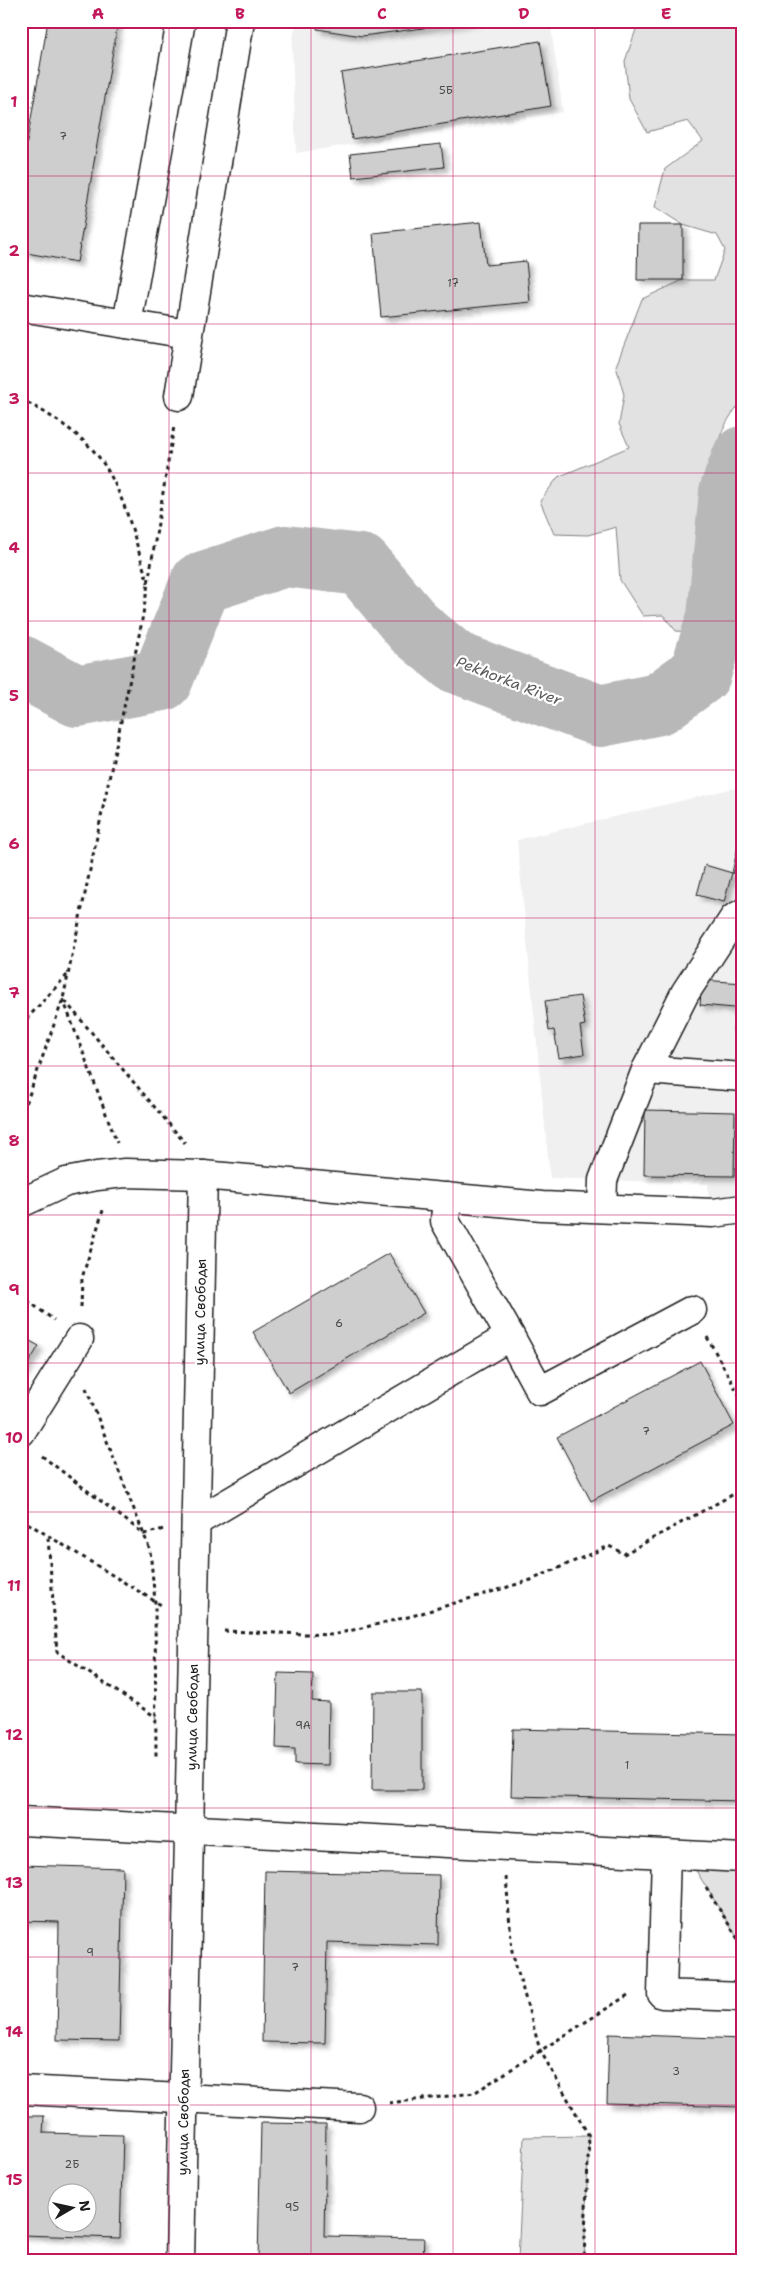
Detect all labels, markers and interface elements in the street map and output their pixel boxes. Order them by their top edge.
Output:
text: A [92,3,104,24]
text: B [235,3,245,24]
text: C [377,3,387,24]
text: D [518,3,530,24]
text: E [661,3,671,24]
house number: 5Б [439,83,453,98]
text: 1 [10,91,18,112]
house number: 7 [59,129,67,144]
text: 2 [8,240,20,261]
house number: 17 [447,276,459,291]
text: 3 [8,388,20,409]
text: 4 [8,537,20,558]
water label: Pekhorka River [454,652,565,711]
text: 5 [9,685,19,706]
text: 6 [8,833,20,854]
text: 7 [8,982,20,1003]
text: 8 [8,1130,20,1151]
street label: улица Свободы [190,1259,210,1365]
text: 9 [8,1279,20,1300]
house number: 6 [335,1316,343,1331]
house number: 7 [642,1424,650,1439]
text: 10 [5,1427,23,1448]
text: 11 [7,1575,21,1596]
street label: улица Свободы [182,1664,202,1770]
house number: 9А [295,1718,311,1733]
text: 12 [5,1724,23,1745]
house number: 1 [625,1758,629,1773]
text: 13 [5,1872,23,1893]
house number: 9 [86,1945,94,1960]
house number: 7 [291,1960,299,1975]
text: 14 [5,2021,23,2042]
house number: 3 [672,2064,680,2079]
street label: улица Свободы [173,2069,193,2175]
house number: 2Б [65,2157,79,2172]
text: 15 [5,2169,23,2190]
north arrow [48,2184,98,2234]
text: N [75,2199,95,2213]
house number: 95 [285,2200,299,2215]

